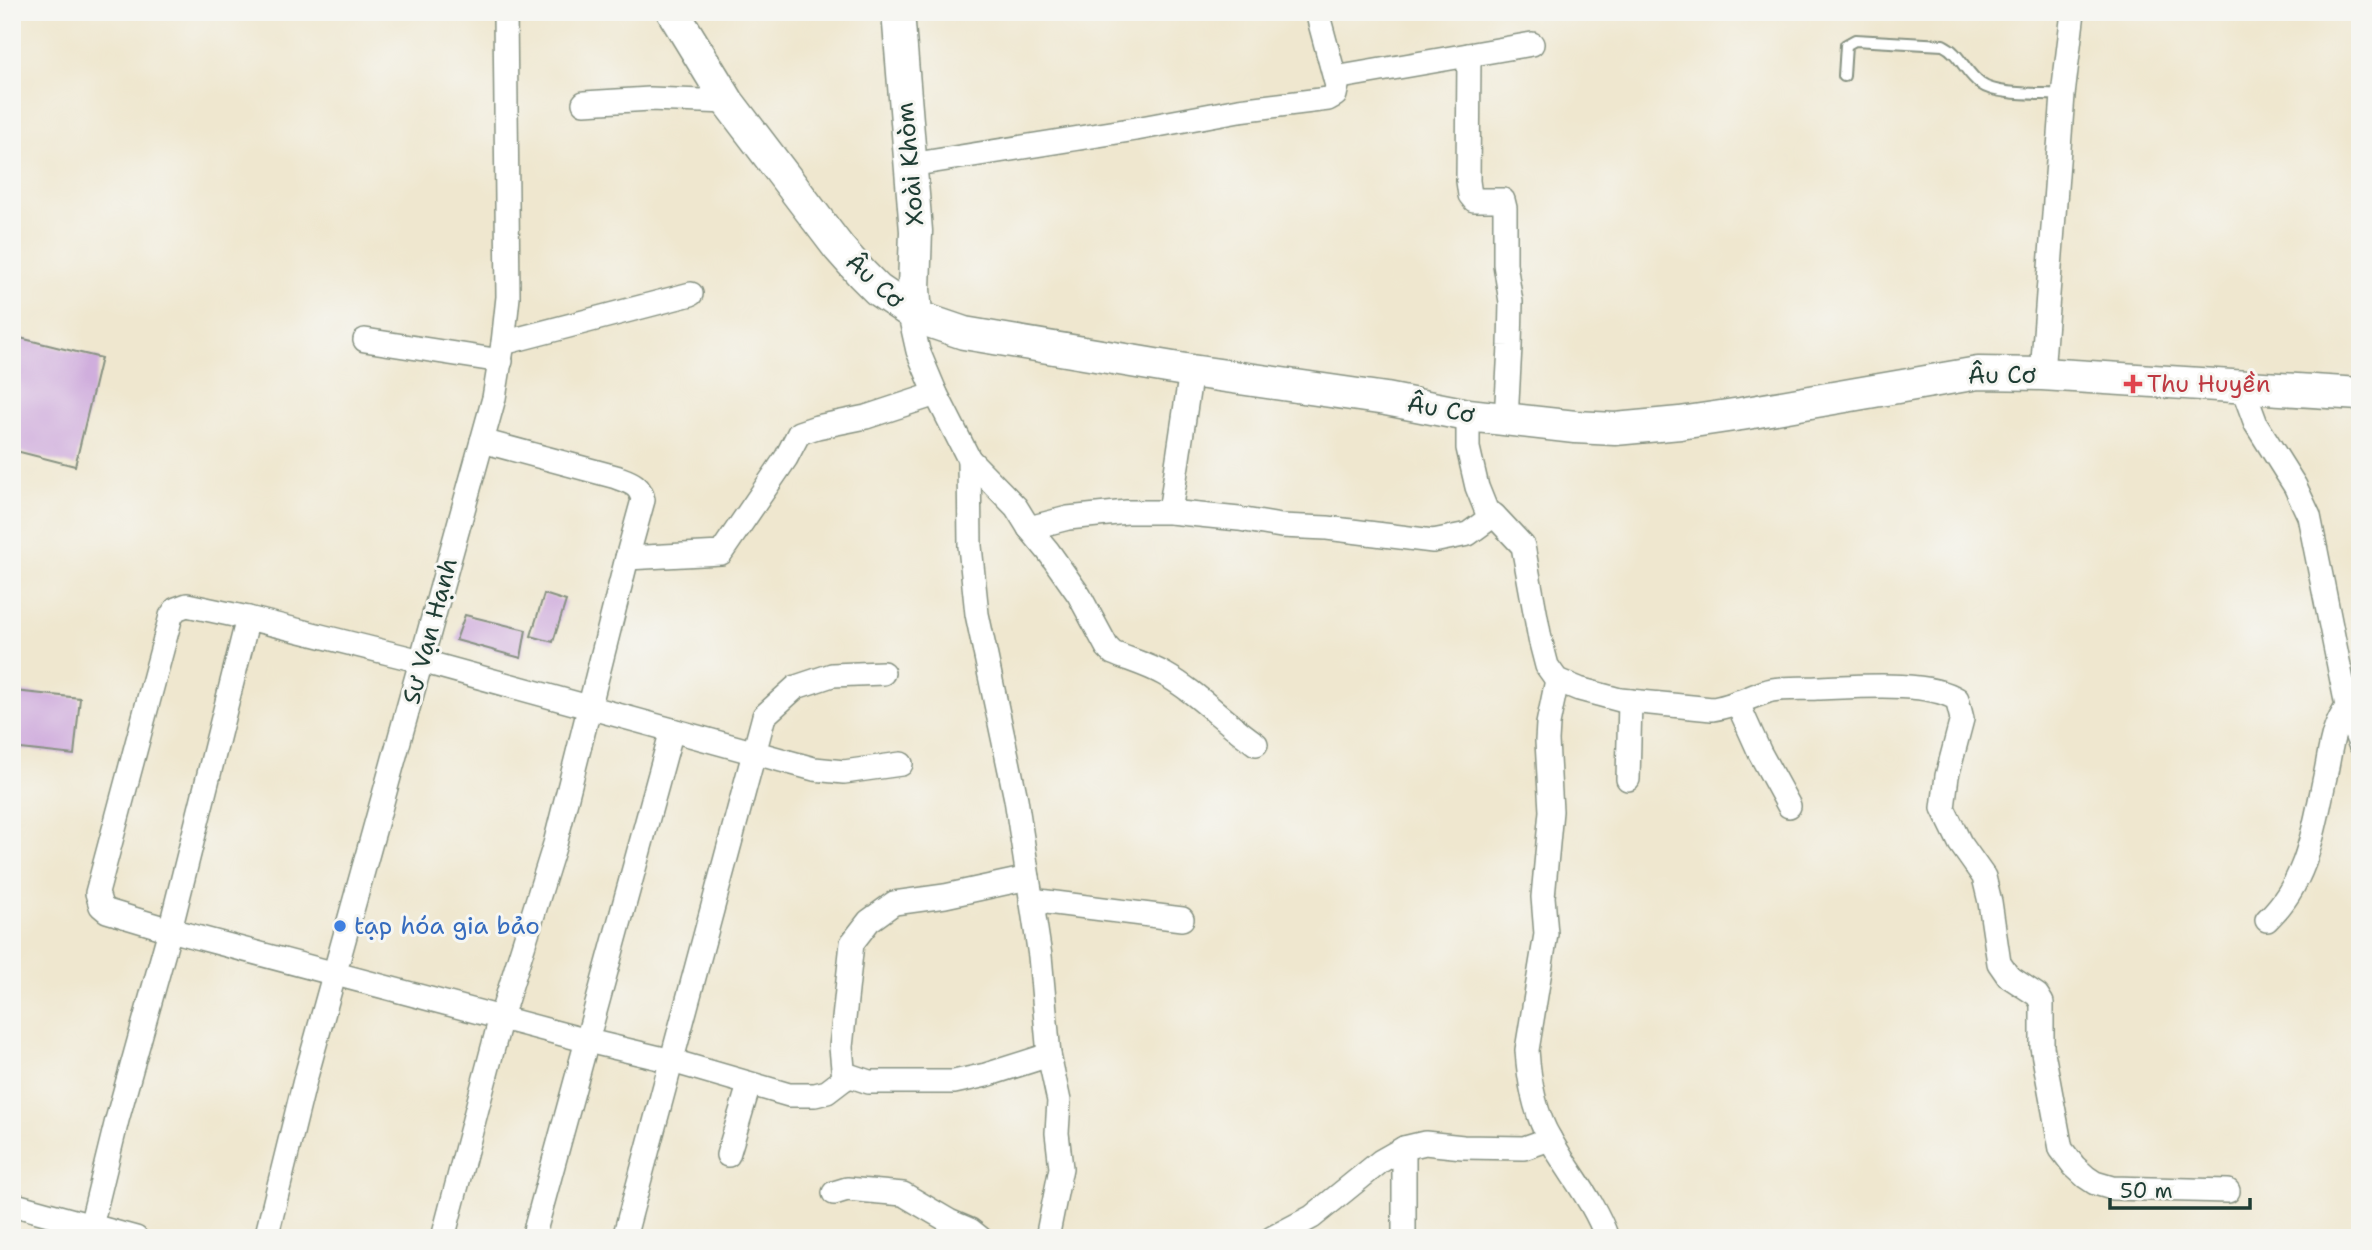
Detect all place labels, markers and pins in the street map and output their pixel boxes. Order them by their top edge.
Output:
place label: Thu Huyền [2147,368,2270,400]
marker: Thu Huyền [2125,376,2141,392]
place label: tạp hóa gia bảo [354,910,540,942]
marker: tạp hóa gia bảo [332,918,348,934]

